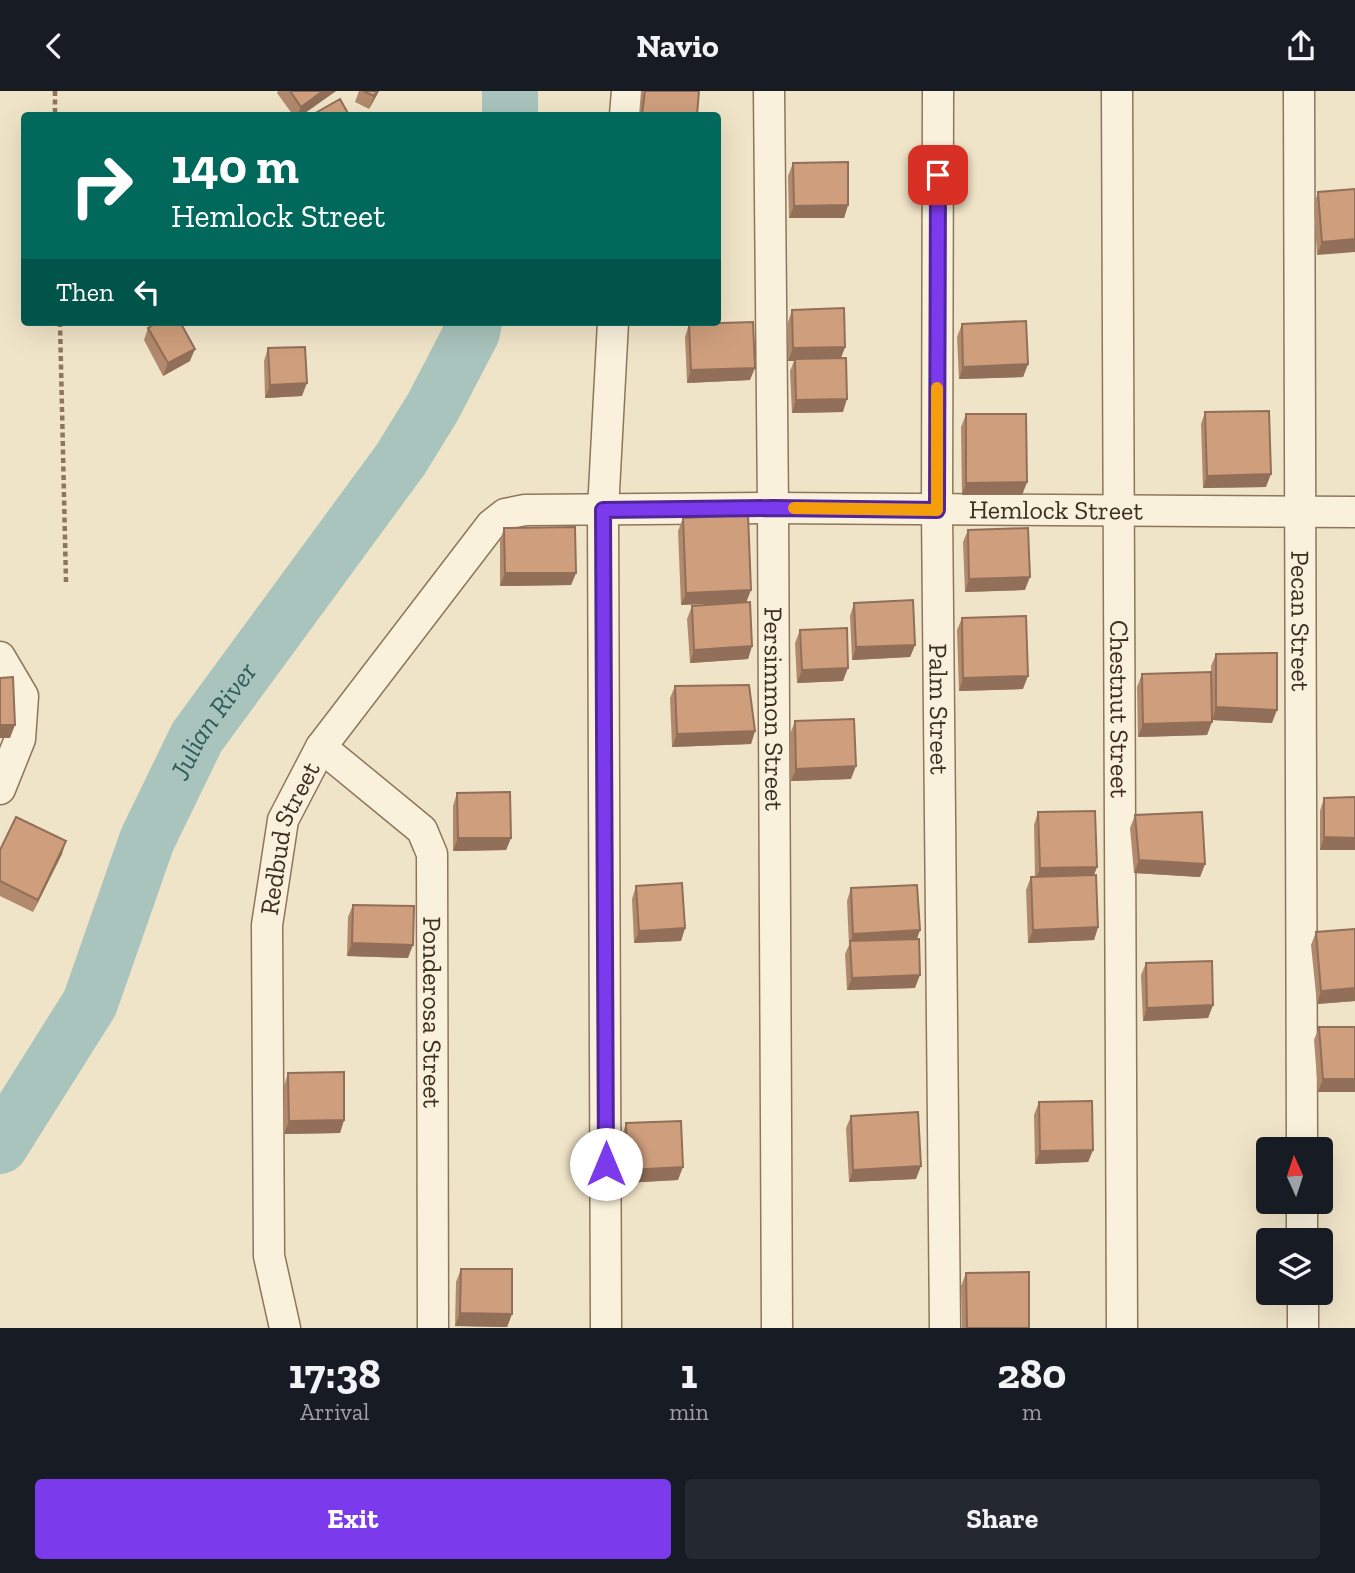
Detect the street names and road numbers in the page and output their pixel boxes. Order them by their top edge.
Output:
street label: Hemlock Street [969,493,1143,527]
street label: Pecan Street [1284,551,1317,692]
street label: Persimmon Street [757,607,790,811]
street label: Chestnut Street [1103,620,1136,799]
street label: Palm Street [922,643,956,775]
street label: Redbud Street [253,756,327,917]
street label: Ponderosa Street [416,916,449,1109]

